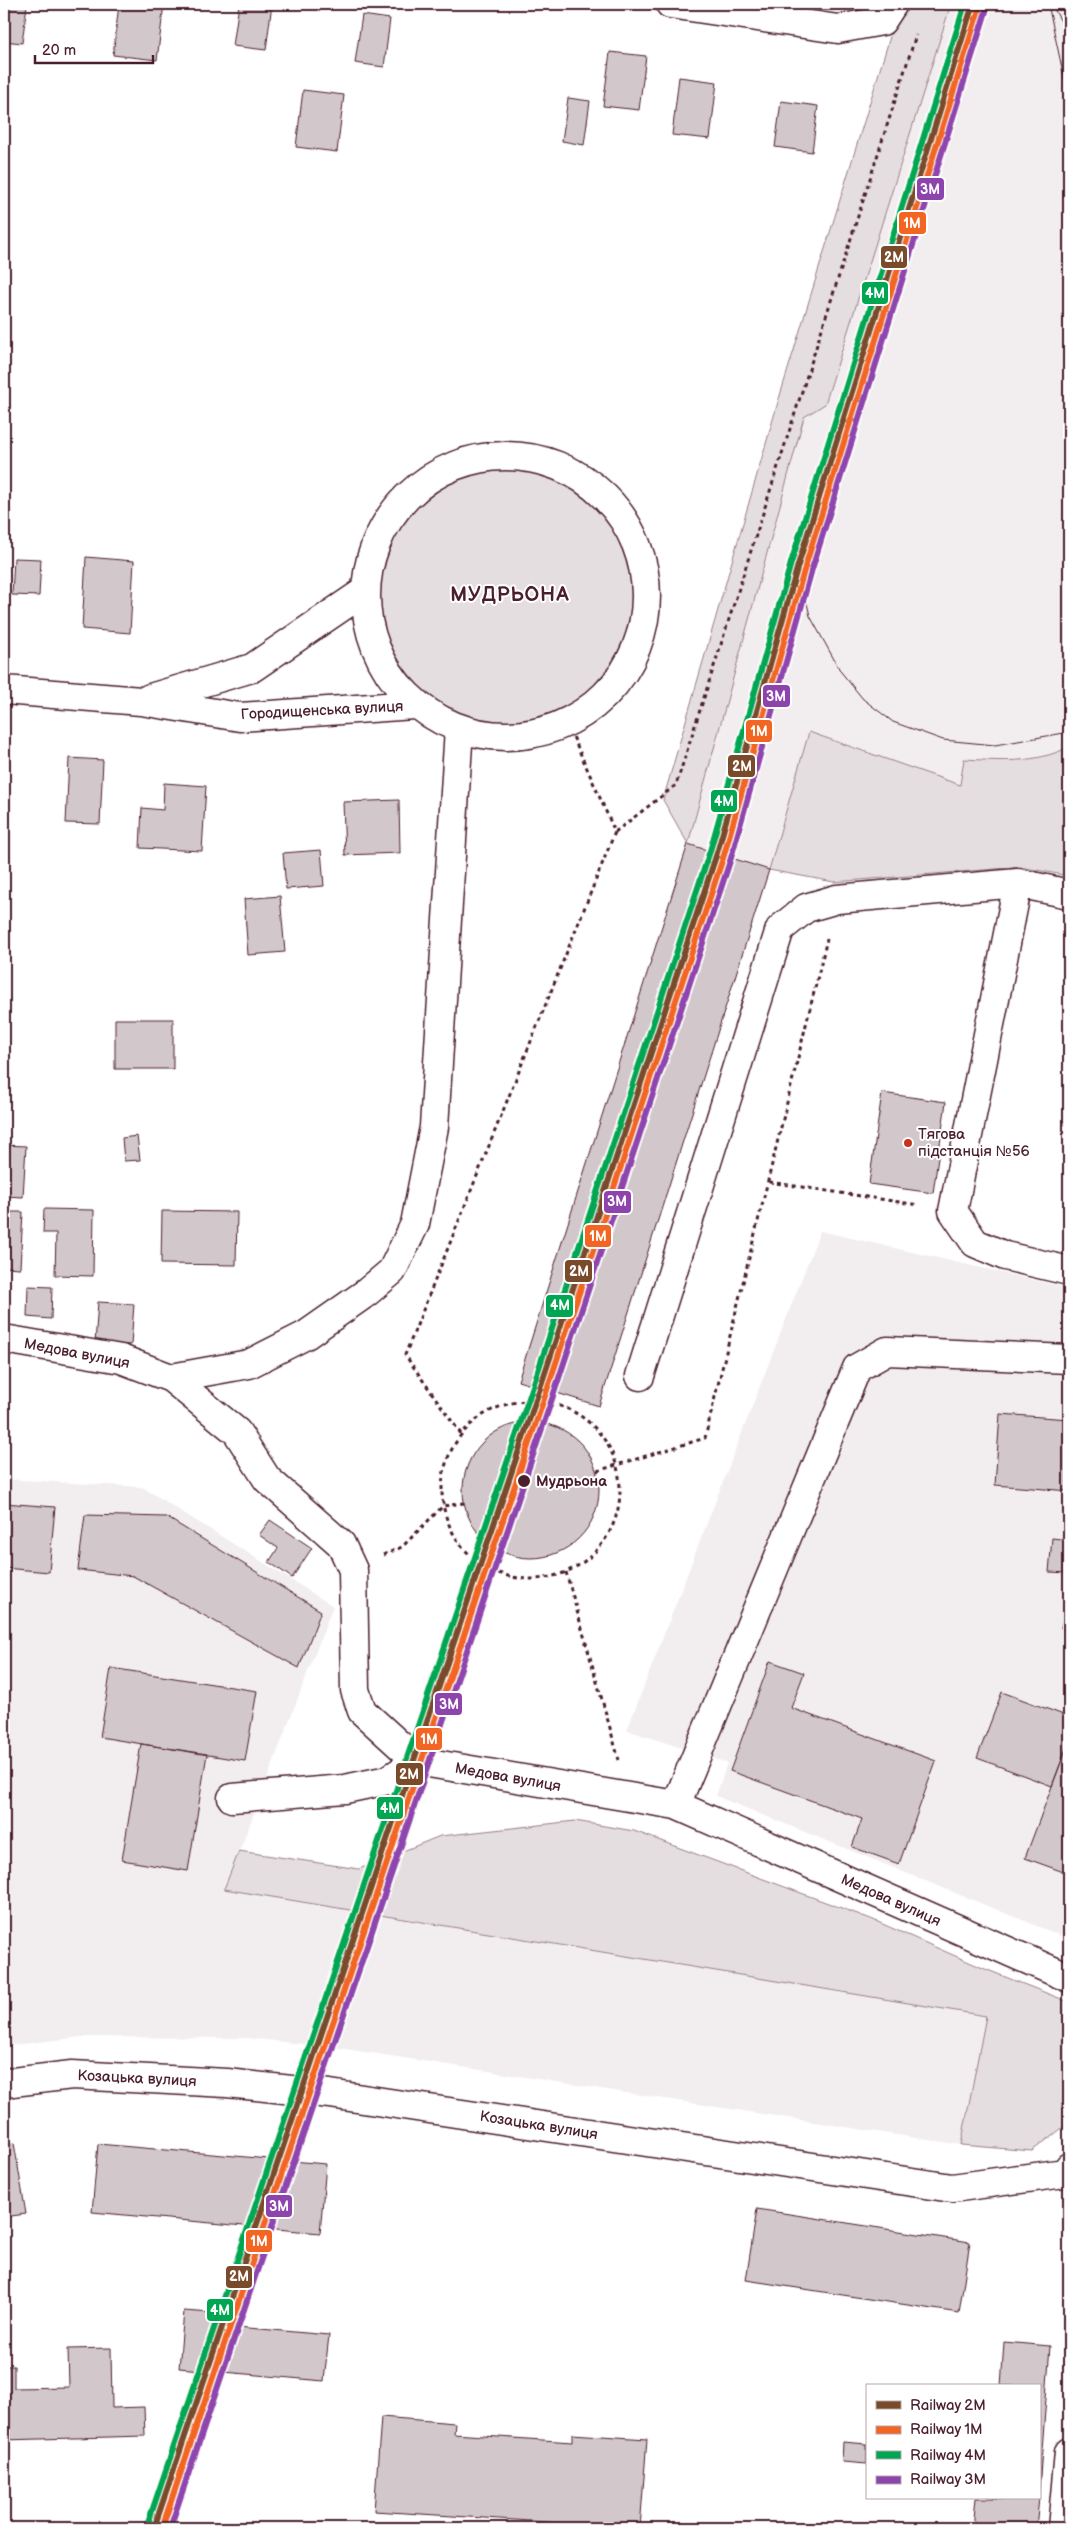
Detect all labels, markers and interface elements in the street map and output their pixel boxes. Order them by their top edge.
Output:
scale bar [35,32,152,64]
text: 20 m [42,41,76,60]
line badge: 3М [916,177,945,201]
text: 3М [920,181,940,198]
line badge: 1М [898,211,927,235]
text: 1М [903,215,921,232]
line badge: 2М [880,245,908,269]
text: 2М [884,249,904,266]
line badge: 4М [861,281,889,305]
text: 4М [865,285,885,302]
district label: МУДРЬОНА [450,583,570,607]
line badge: 3М [762,684,791,708]
text: 3М [766,688,786,705]
street label: Городищенська вулиця [240,697,404,724]
line badge: 1М [745,719,773,743]
text: 1М [750,723,768,740]
line badge: 2М [727,754,756,778]
text: 2М [732,758,752,775]
line badge: 4М [710,789,738,813]
text: 4М [714,793,734,810]
place label: Тягова підстанція №56 [918,1125,1030,1161]
marker: Тягова підстанція №56 [902,1137,914,1149]
line badge: 3М [603,1190,632,1214]
text: 3М [607,1193,627,1210]
line badge: 1М [584,1224,612,1248]
text: 1М [589,1228,607,1245]
line badge: 2М [564,1259,593,1283]
text: 2М [569,1263,589,1280]
line badge: 4М [545,1294,574,1318]
text: 4М [550,1297,570,1314]
street label: Медова вулиця [22,1334,131,1373]
place label: Мудрьона [536,1472,607,1491]
marker: Мудрьона [516,1473,532,1489]
line badge: 3М [434,1692,463,1716]
text: 3М [439,1696,459,1713]
line badge: 1М [415,1727,443,1751]
text: 1М [420,1731,438,1748]
street label: Медова вулиця [453,1759,562,1796]
line badge: 2М [395,1762,424,1786]
text: 2М [399,1766,419,1783]
line badge: 4М [376,1796,404,1820]
text: 4М [380,1800,400,1817]
street label: Медова вулиця [838,1870,944,1931]
street label: Козацька вулиця [77,2066,197,2091]
street label: Козацька вулиця [479,2107,599,2144]
line badge: 3М [265,2194,293,2218]
text: 3М [269,2198,289,2215]
line badge: 1М [245,2229,273,2253]
text: 1М [250,2233,268,2250]
line badge: 2М [225,2265,253,2289]
text: 2М [229,2268,249,2285]
line badge: 4М [206,2298,234,2322]
text: 4М [210,2302,230,2319]
legend [866,2384,1040,2500]
text: Railway 2М [910,2396,986,2415]
text: Railway 1М [910,2420,983,2439]
text: Railway 4М [910,2446,986,2465]
text: Railway 3М [910,2470,986,2489]

